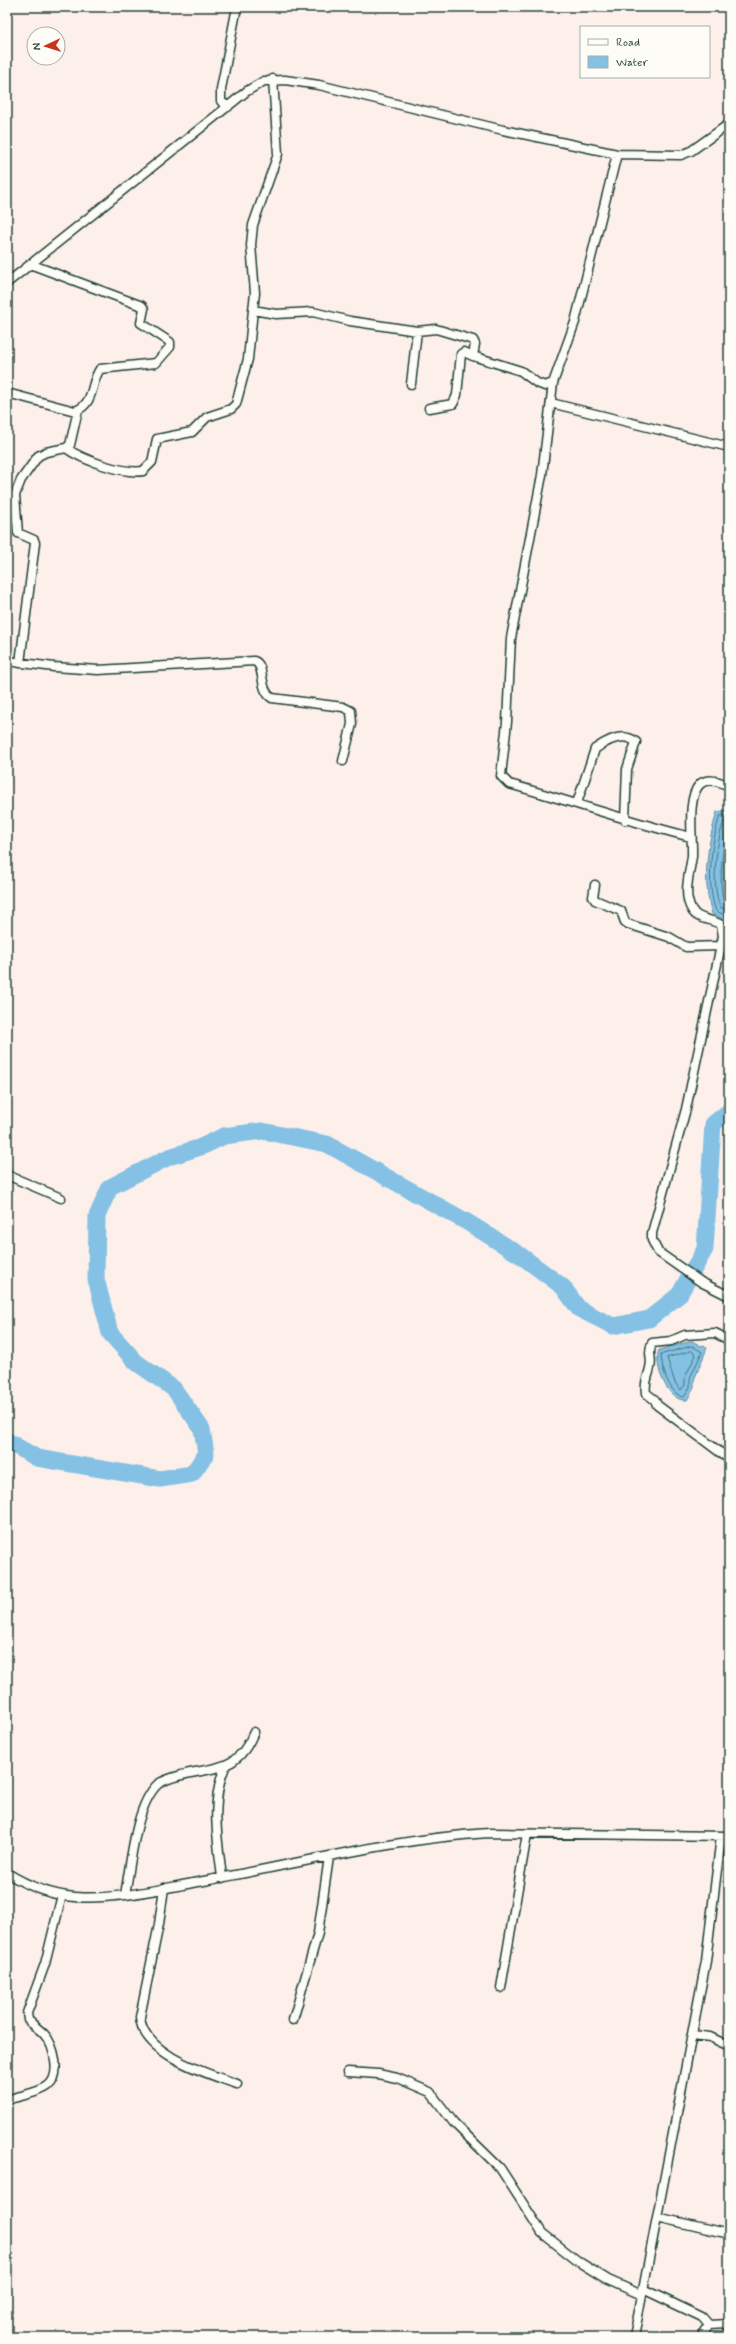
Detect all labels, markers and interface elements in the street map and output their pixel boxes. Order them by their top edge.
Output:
north arrow [26,26,66,66]
legend [580,26,710,78]
text: Road [616,35,640,51]
text: N [30,42,44,51]
text: Water [616,55,648,71]

